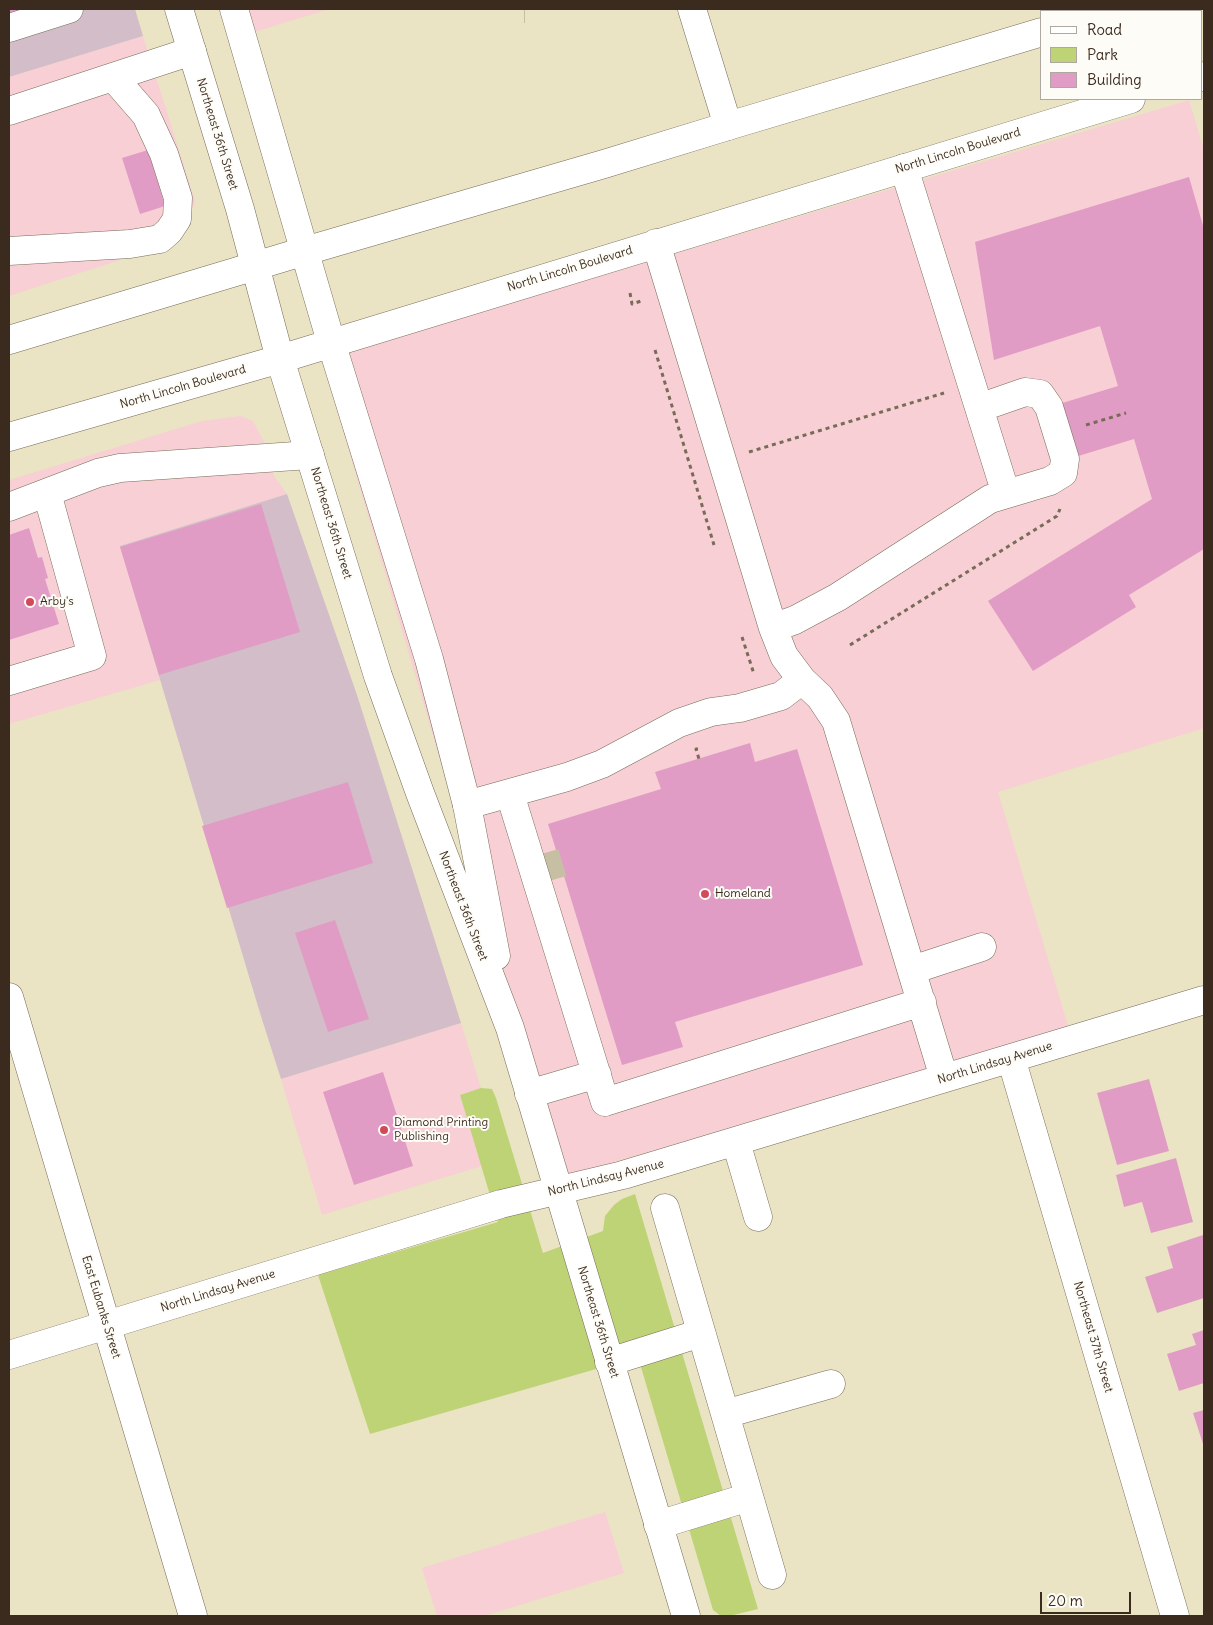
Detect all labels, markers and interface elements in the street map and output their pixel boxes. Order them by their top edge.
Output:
legend [1040,10,1203,100]
text: Road [1087,20,1122,39]
text: Park [1087,45,1118,64]
text: Building [1087,70,1142,89]
street label: Northeast 36th Street [193,76,241,192]
street label: North Lincoln Boulevard [894,125,1022,177]
street label: North Lincoln Boulevard [506,243,634,295]
street label: North Lincoln Boulevard [118,362,248,412]
street label: Northeast 36th Street [307,465,355,581]
place label: Arby's [40,595,74,609]
marker: Arby's [24,596,36,608]
street label: Northeast 36th Street [435,849,491,963]
place label: Homeland [715,887,771,901]
marker: Homeland [699,888,711,900]
street label: North Lindsay Avenue [936,1039,1054,1087]
place label: Diamond Printing Publishing [394,1116,488,1144]
marker: Diamond Printing Publishing [378,1124,390,1136]
street label: North Lindsay Avenue [547,1157,665,1199]
street label: East Eubanks Street [78,1254,124,1360]
street label: Northeast 36th Street [574,1264,622,1380]
street label: North Lindsay Avenue [159,1267,277,1315]
street label: Northeast 37th Street [1070,1280,1116,1394]
scale bar [1043,1582,1134,1614]
text: 20 m [1048,1591,1083,1610]

